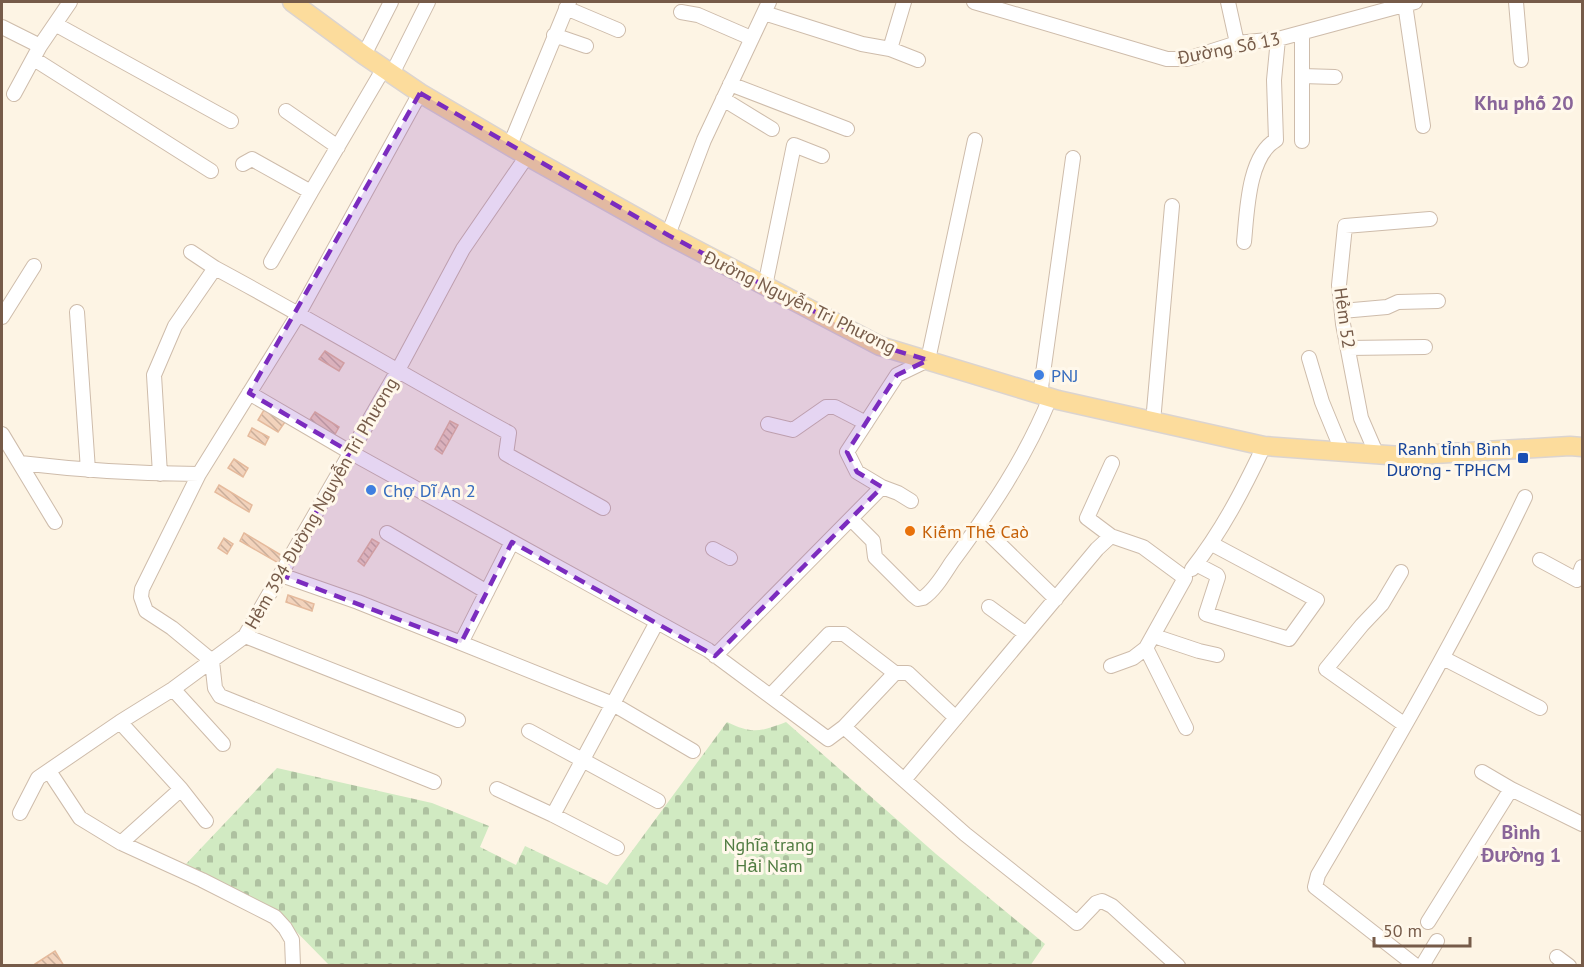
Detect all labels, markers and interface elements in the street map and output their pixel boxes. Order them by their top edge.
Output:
street label: Đường Số 13 [1175,27,1282,69]
district label: Khu phố 20 [1474,90,1574,116]
street label: Đường Nguyễn Tri Phương [699,245,900,359]
street label: Hẻm 52 [1329,286,1361,350]
place label: PNJ [1051,364,1078,387]
marker: PNJ [1032,368,1046,382]
street label: Hẻm 394 Đường Nguyễn Tri Phương [239,373,403,633]
place label: Ranh tỉnh Bình Dương - TPHCM [1387,437,1511,481]
marker: Ranh tỉnh Bình Dương - TPHCM [1516,451,1530,465]
place label: Chợ Dĩ An 2 [383,479,476,502]
marker: Chợ Dĩ An 2 [364,483,378,497]
place label: Kiếm Thẻ Caò [922,520,1029,543]
marker: Kiếm Thẻ Caò [903,524,917,538]
district label: Bình Đường 1 [1480,819,1561,868]
park label: Nghĩa trang Hải Nam [723,833,815,877]
scale bar [1374,910,1470,948]
text: 50 m [1383,919,1422,942]

